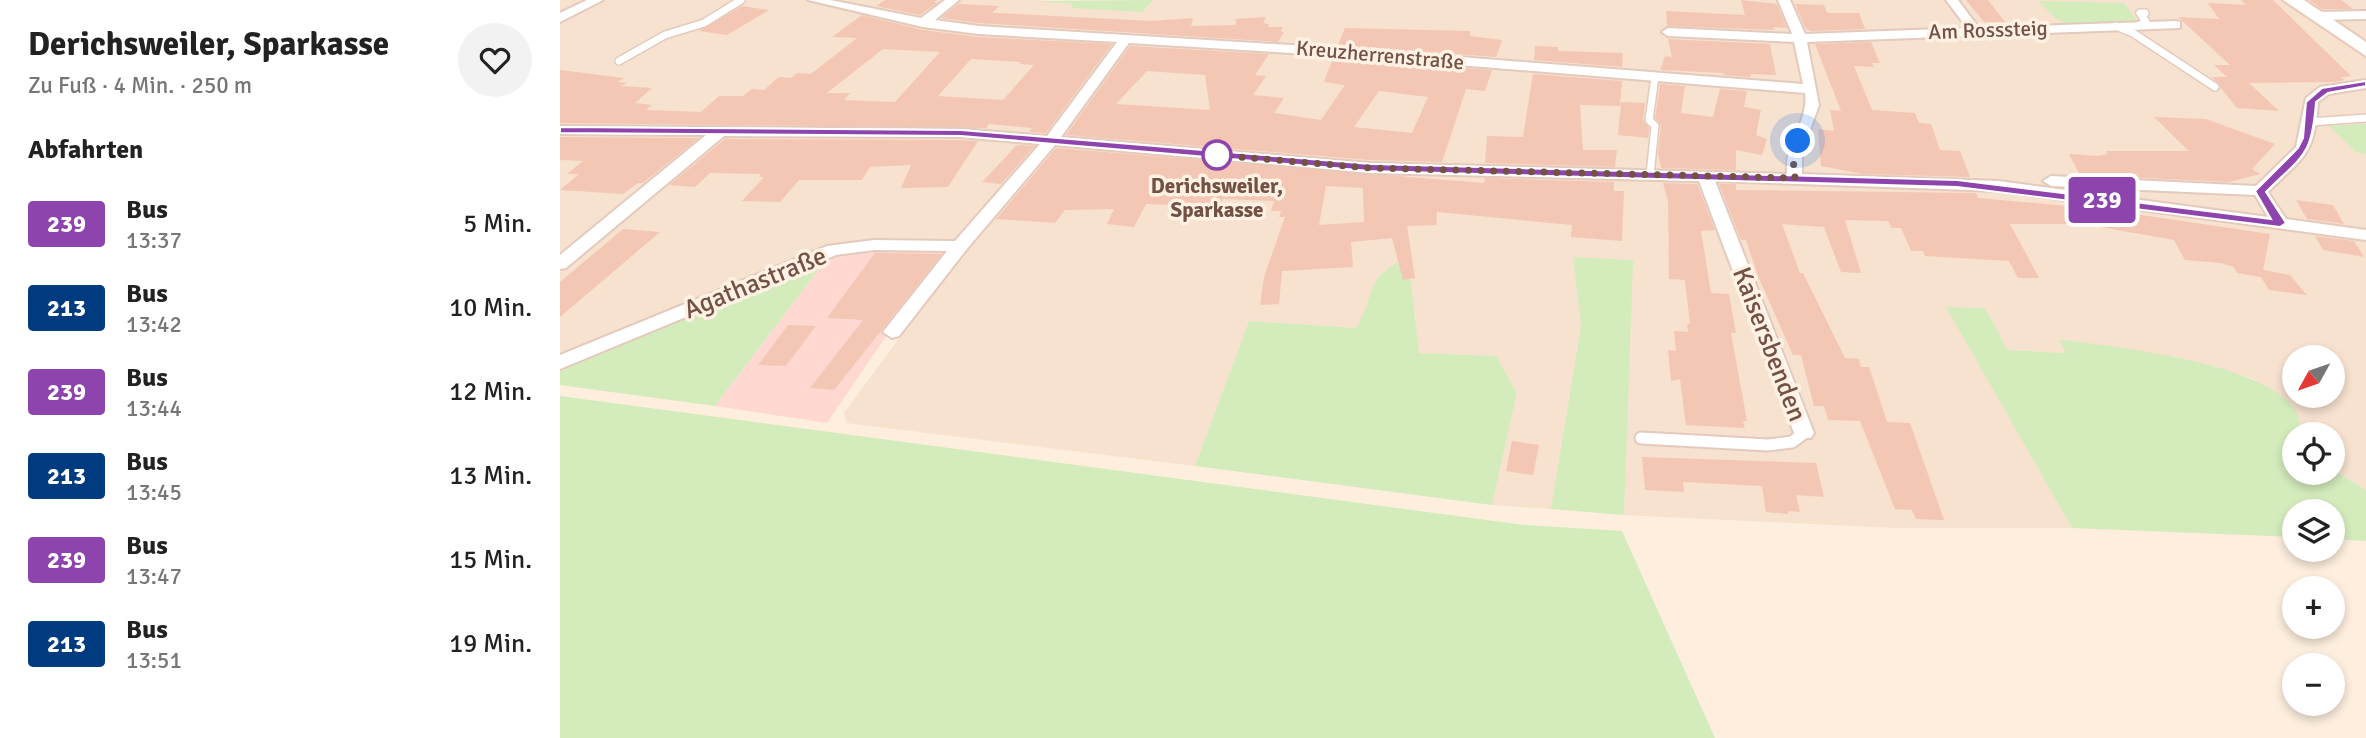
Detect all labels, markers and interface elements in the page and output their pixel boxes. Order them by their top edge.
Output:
street label: Am Rosssteig [1928,15,2048,45]
button: heart [458,23,532,97]
text: Derichsweiler, Sparkasse [28,24,389,65]
street label: Kreuzherrenstraße [1295,35,1465,75]
text: Zu Fuß · 4 Min. · 250 m [28,71,252,100]
your location [1780,123,1815,158]
text: Abfahrten [28,134,143,166]
marker: Derichsweiler, Sparkasse [1202,140,1232,170]
place label: Derichsweiler, Sparkasse [1151,173,1283,223]
line badge: 239 [2062,177,2142,223]
text: 239 [2083,185,2121,215]
text: Bus [126,194,168,226]
text: 5 Min. [463,208,532,240]
text: 239 [47,209,86,239]
text: 13:37 [126,226,182,255]
street label: Agathastraße [679,240,831,326]
street label: Kaisersbenden [1725,263,1813,426]
text: Bus [126,278,168,310]
text: 10 Min. [449,292,532,324]
text: 213 [47,293,86,323]
text: 13:42 [126,310,182,339]
north arrow [2282,345,2345,408]
map controls [2282,345,2345,716]
text: Bus [126,362,168,394]
text: 12 Min. [449,376,532,408]
text: 239 [47,377,86,407]
text: 13:44 [126,394,182,423]
button: locate [2282,422,2345,485]
text: Bus [126,446,168,478]
text: 13 Min. [449,460,532,492]
text: 213 [47,461,86,491]
text: 13:45 [126,478,182,507]
button: layers [2282,499,2345,562]
text: Bus [126,530,168,562]
text: 15 Min. [449,544,532,576]
text: 239 [47,545,86,575]
text: 13:47 [126,562,182,591]
button: + [2282,576,2345,639]
text: Bus [126,614,168,646]
text: 19 Min. [449,628,532,660]
text: 213 [47,629,86,659]
text: 13:51 [126,646,182,675]
button: − [2282,653,2345,716]

